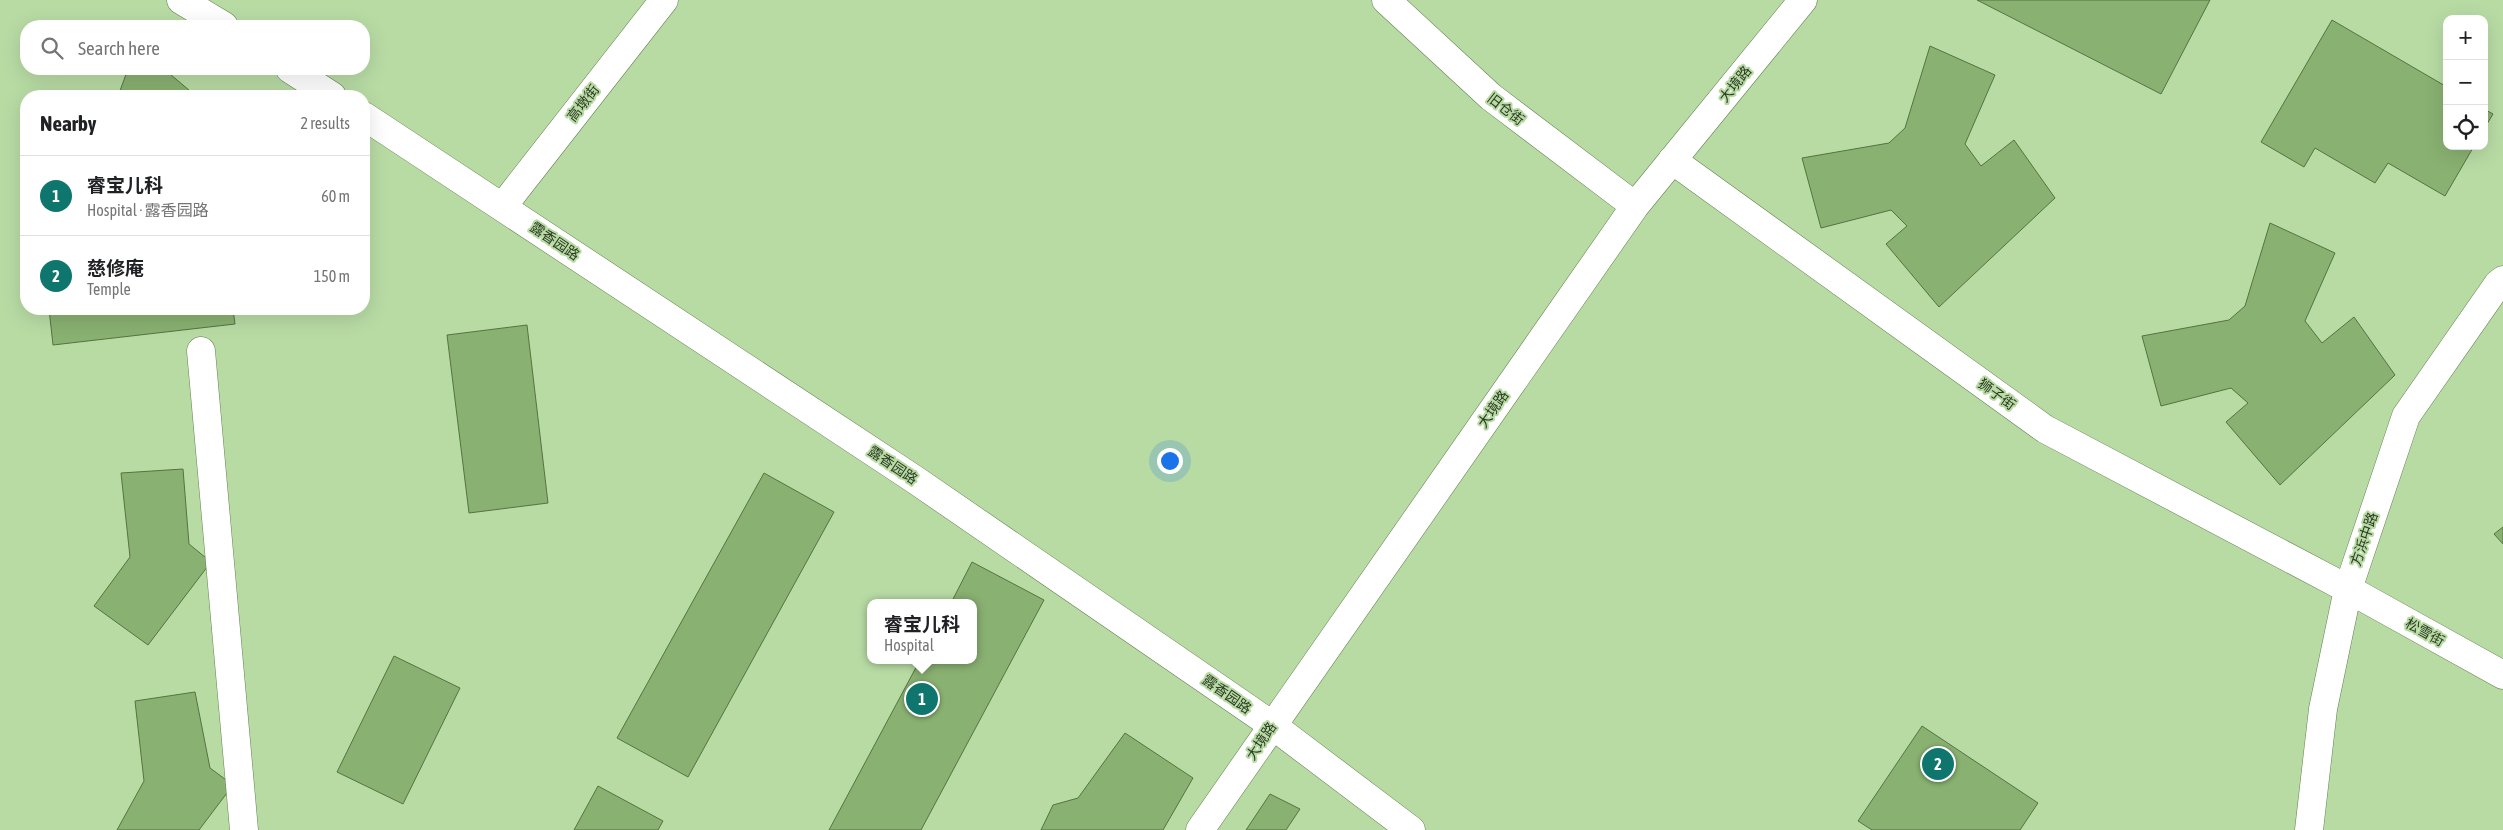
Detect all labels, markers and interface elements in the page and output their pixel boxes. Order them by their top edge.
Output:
map controls [2443,15,2488,150]
button: + [2443,15,2488,60]
search box [20,20,370,75]
icon: search [38,34,66,62]
text: Search here [78,37,160,59]
button: − [2443,60,2488,105]
street label: 大境路 [1716,63,1754,105]
street label: 高墩街 [564,82,602,124]
street label: 旧仓街 [1485,90,1527,128]
button: locate [2443,105,2488,150]
text: Nearby [40,111,96,135]
text: 2 results [300,114,350,132]
text: 睿宝儿科 [87,174,163,196]
text: 1 [52,187,60,205]
text: 60 m [321,187,350,205]
text: Hospital · 露香园路 [87,201,209,219]
street label: 露香园路 [527,219,583,263]
text: 慈修庵 [87,257,144,279]
text: 2 [52,267,60,285]
text: 150 m [314,267,350,285]
text: Temple [87,280,131,298]
street label: 狮子街 [1975,375,2019,413]
street label: 大境路 [1474,387,1512,431]
street label: 露香园路 [865,443,921,487]
your location [1157,448,1183,474]
street label: 方浜中路 [2347,510,2381,568]
popup [867,599,977,664]
text: 睿宝儿科 [884,613,960,635]
street label: 松雪街 [2403,615,2447,649]
text: Hospital [884,636,934,654]
street label: 露香园路 [1199,671,1255,717]
pin: 1 [906,680,938,718]
street label: 大境路 [1243,719,1279,763]
pin: 2 [1922,745,1954,783]

